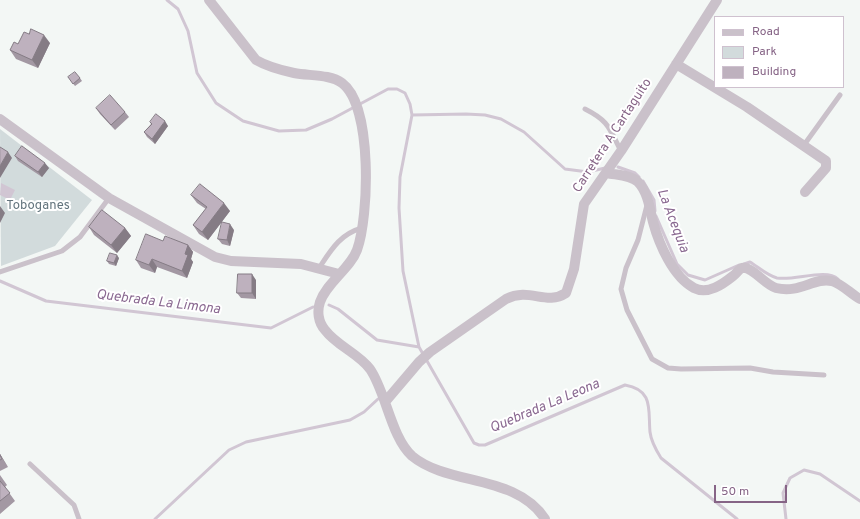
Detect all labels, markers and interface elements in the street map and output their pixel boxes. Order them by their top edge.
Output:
legend [714,16,844,88]
text: Road [752,24,780,40]
text: Park [752,44,777,60]
text: Building [752,64,796,80]
street label: Carretera A Cartaguito [570,76,656,196]
water label: La Acequia [652,187,692,255]
park label: Toboganes [6,198,70,214]
water label: Quebrada La Limona [95,287,221,319]
water label: Quebrada La Leona [488,376,602,438]
scale bar [716,477,789,503]
text: 50 m [721,484,749,500]

